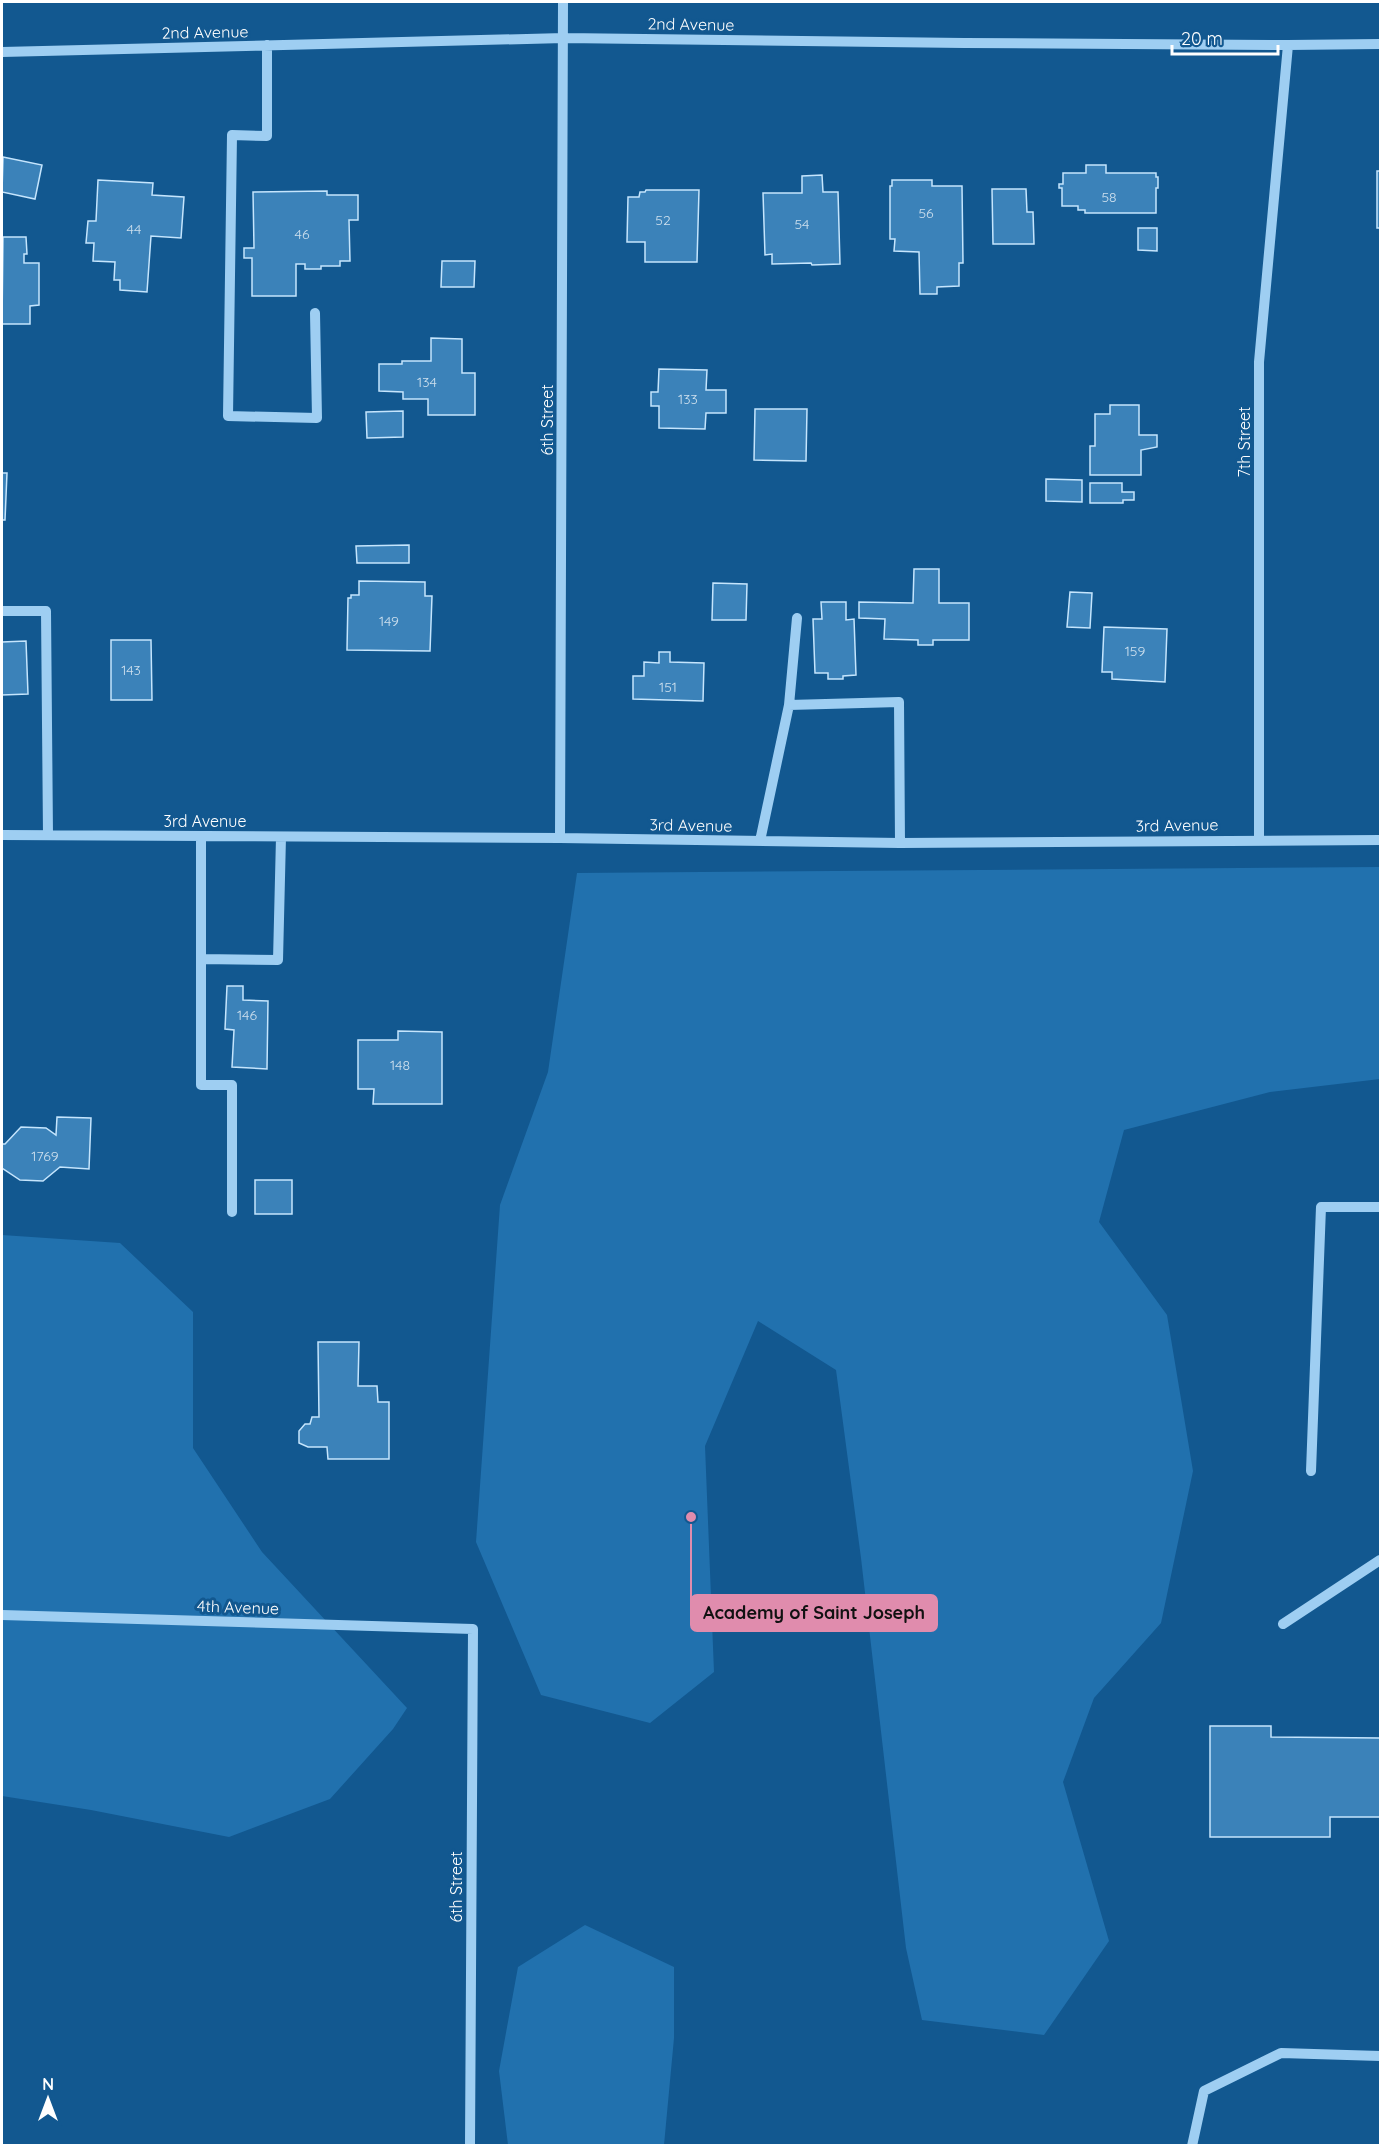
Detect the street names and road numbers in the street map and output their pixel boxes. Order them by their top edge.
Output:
street label: 2nd Avenue [647,13,735,35]
street label: 2nd Avenue [161,21,249,43]
street label: 6th Street [537,384,557,456]
street label: 7th Street [1234,407,1254,477]
street label: 3rd Avenue [164,811,246,831]
street label: 3rd Avenue [649,814,733,836]
street label: 3rd Avenue [1135,814,1219,836]
street label: 4th Avenue [197,1596,279,1618]
street label: 6th Street [446,1851,466,1923]

